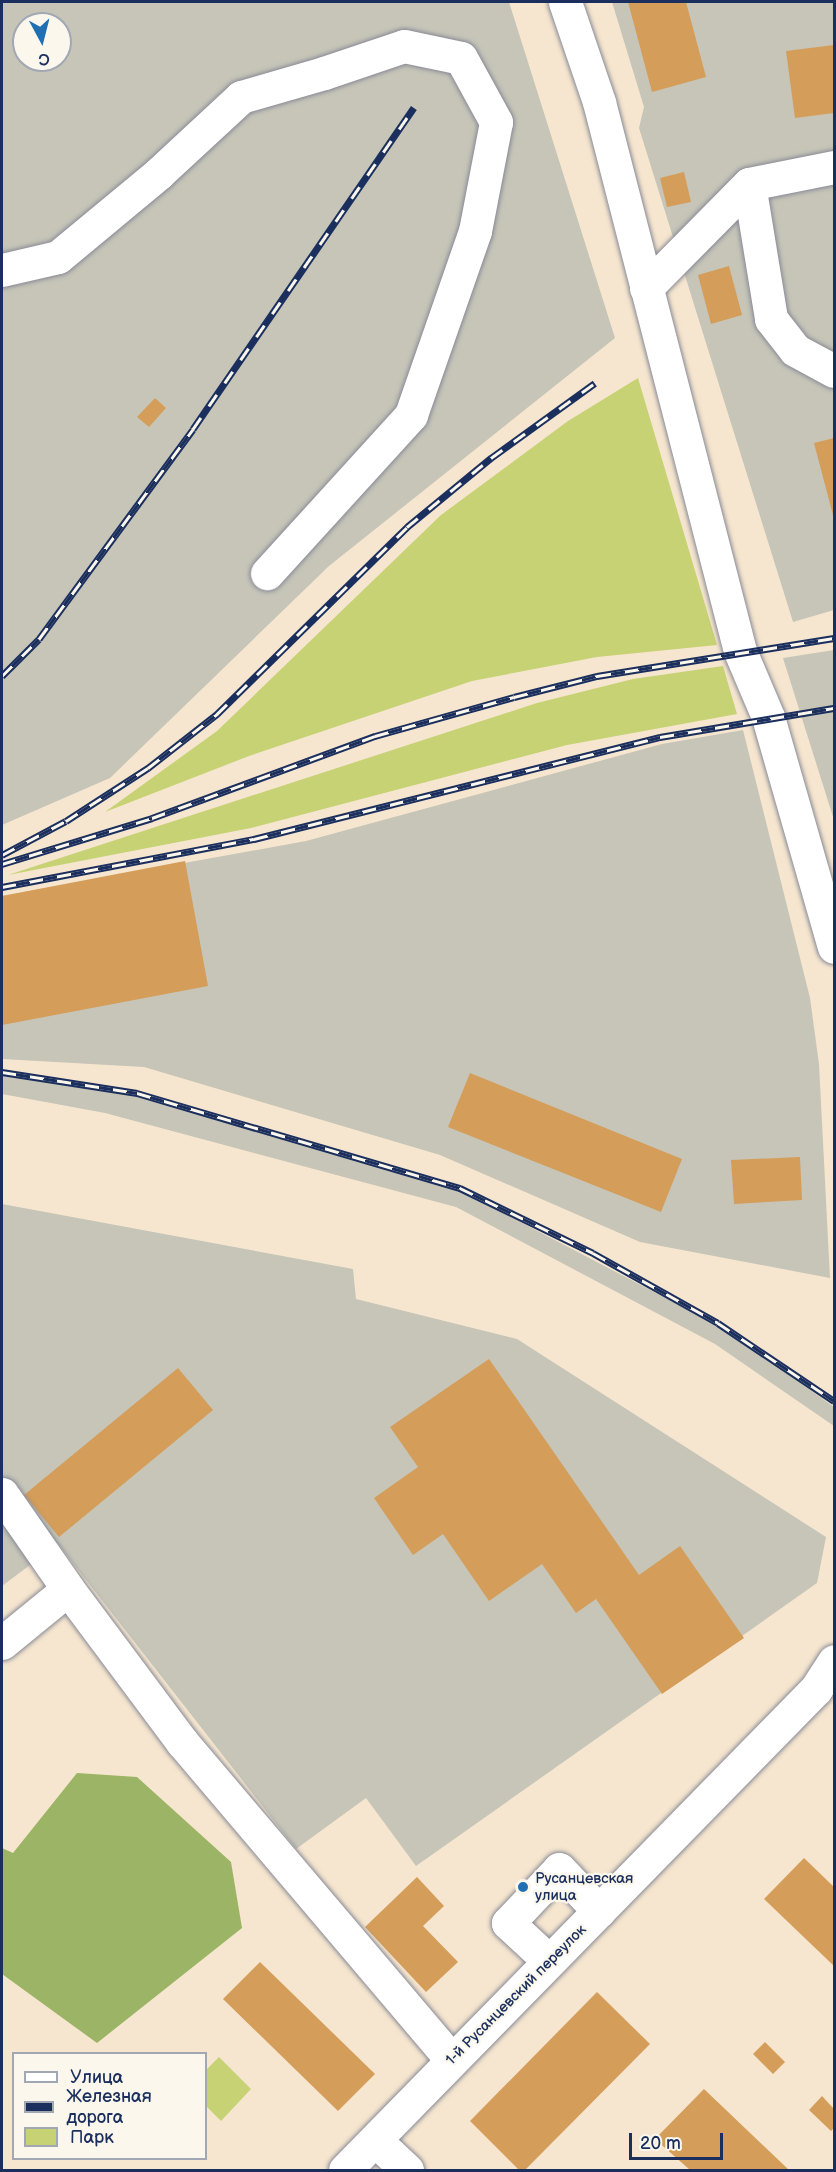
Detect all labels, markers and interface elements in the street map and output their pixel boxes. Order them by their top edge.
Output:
north arrow [12,12,72,72]
text: С [37,48,51,68]
place label: Русанцевская улица [535,1869,633,1904]
marker: Русанцевская улица [516,1880,530,1894]
street label: 1-й Русанцевский переулок [442,1921,590,2069]
legend [12,2052,207,2160]
text: Улица [70,2067,123,2088]
text: Железная дорога [66,2086,152,2128]
scale bar [632,2121,726,2159]
text: Парк [70,2127,114,2148]
text: 20 m [640,2133,681,2154]

